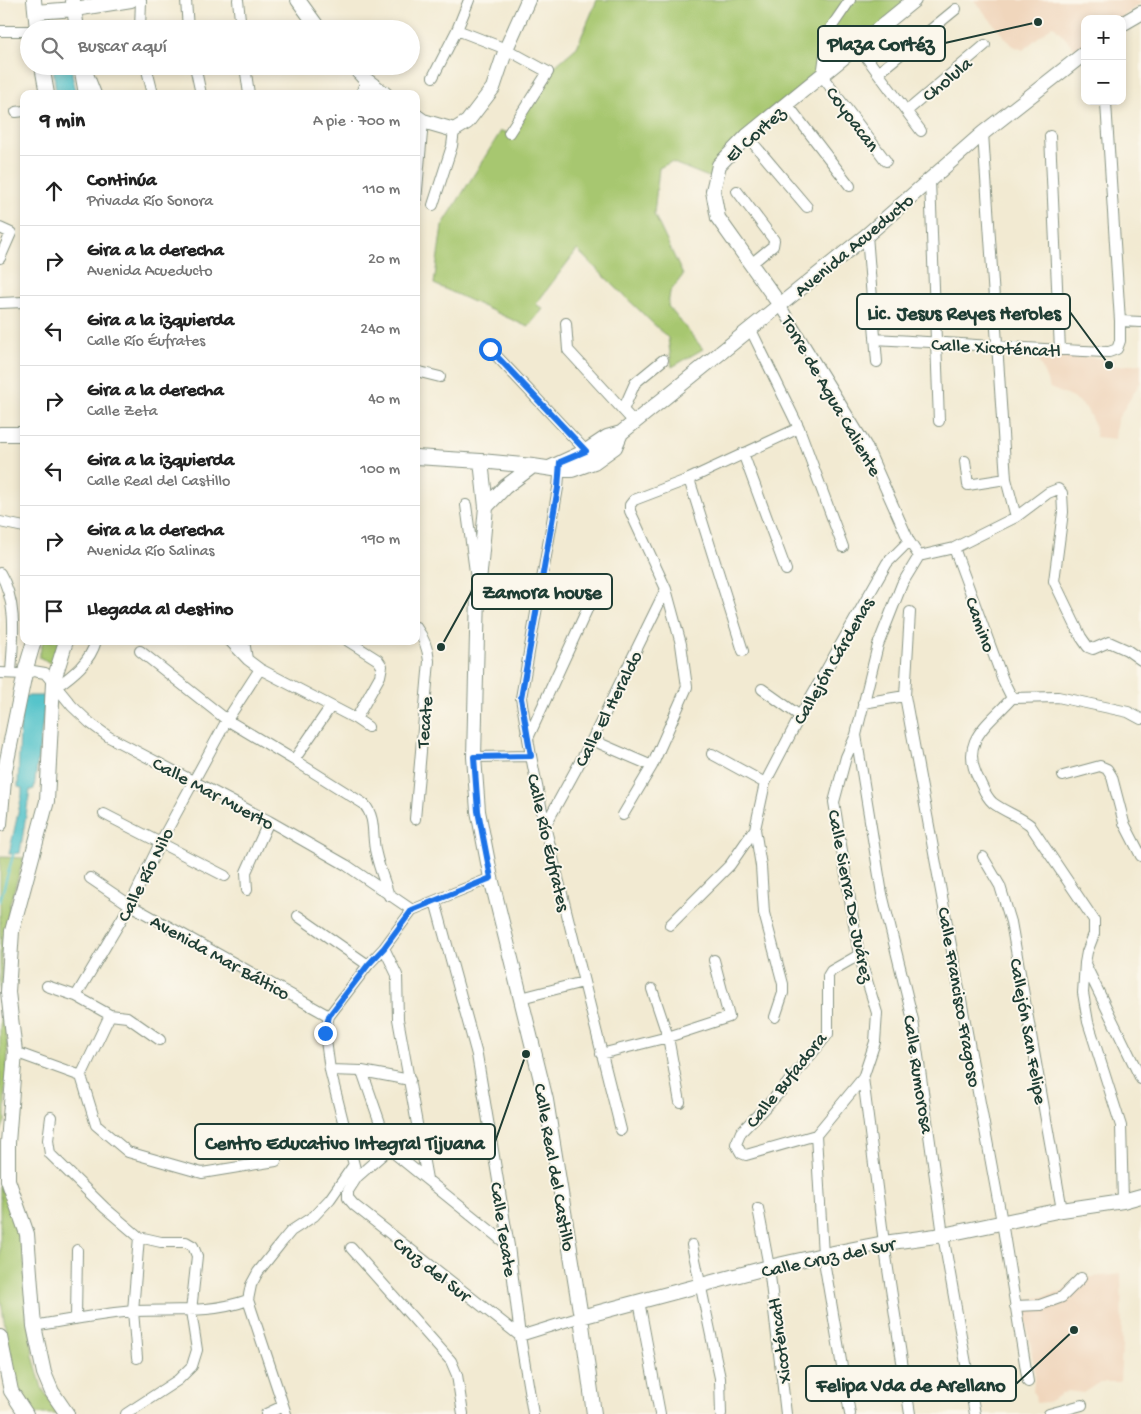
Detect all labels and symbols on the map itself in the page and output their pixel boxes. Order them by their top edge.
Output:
callout: Plaza Cortéz [818,26,945,61]
text: Plaza Cortéz [827,35,936,58]
street label: Cholula [919,52,979,108]
street label: Coyoacan [819,83,883,157]
street label: El Cortez [721,102,792,169]
street label: Avenida Acueducto [791,190,920,303]
callout: Lic. Jesus Reyes Heroles [857,294,1070,329]
text: Lic. Jesus Reyes Heroles [867,304,1062,327]
street label: Torre de Agua Caliente [774,311,885,481]
street label: Calle Xicoténcatl [931,335,1061,364]
route start [479,338,502,361]
callout: Zamora house [472,574,612,609]
text: Zamora house [482,583,603,606]
street label: Callejón Cárdenas [789,593,881,729]
street label: Camino [958,594,999,656]
street label: Calle El Heraldo [571,648,649,771]
street label: Tecate [413,695,440,750]
street label: Calle Mar Muerto [147,753,277,837]
street label: Calle Río Éufrates [520,772,574,915]
street label: Calle Sierra De Juárez [820,808,877,986]
street label: Calle Río Nilo [114,825,181,926]
street label: Calle Francisco Fragoso [930,906,985,1090]
street label: Avenida Mar Báltico [145,911,293,1007]
street label: Callejón San Felipe [1002,957,1051,1107]
street label: Calle Rumorosa [896,1014,938,1137]
route end [314,1022,337,1045]
street label: Calle Bufadora [742,1027,834,1134]
street label: Calle Real del Castillo [526,1082,579,1253]
callout: Centro Educativo Integral Tijuana [195,1124,495,1159]
text: Centro Educativo Integral Tijuana [204,1134,486,1157]
street label: Calle Tecate [483,1181,520,1279]
street label: Cruz del Sur [387,1233,476,1310]
street label: Calle Cruz del Sur [760,1234,900,1285]
street label: Xicoténcatl [765,1296,798,1386]
callout: Felipa Vda de Arellano [806,1366,1016,1401]
text: Felipa Vda de Arellano [815,1376,1006,1399]

